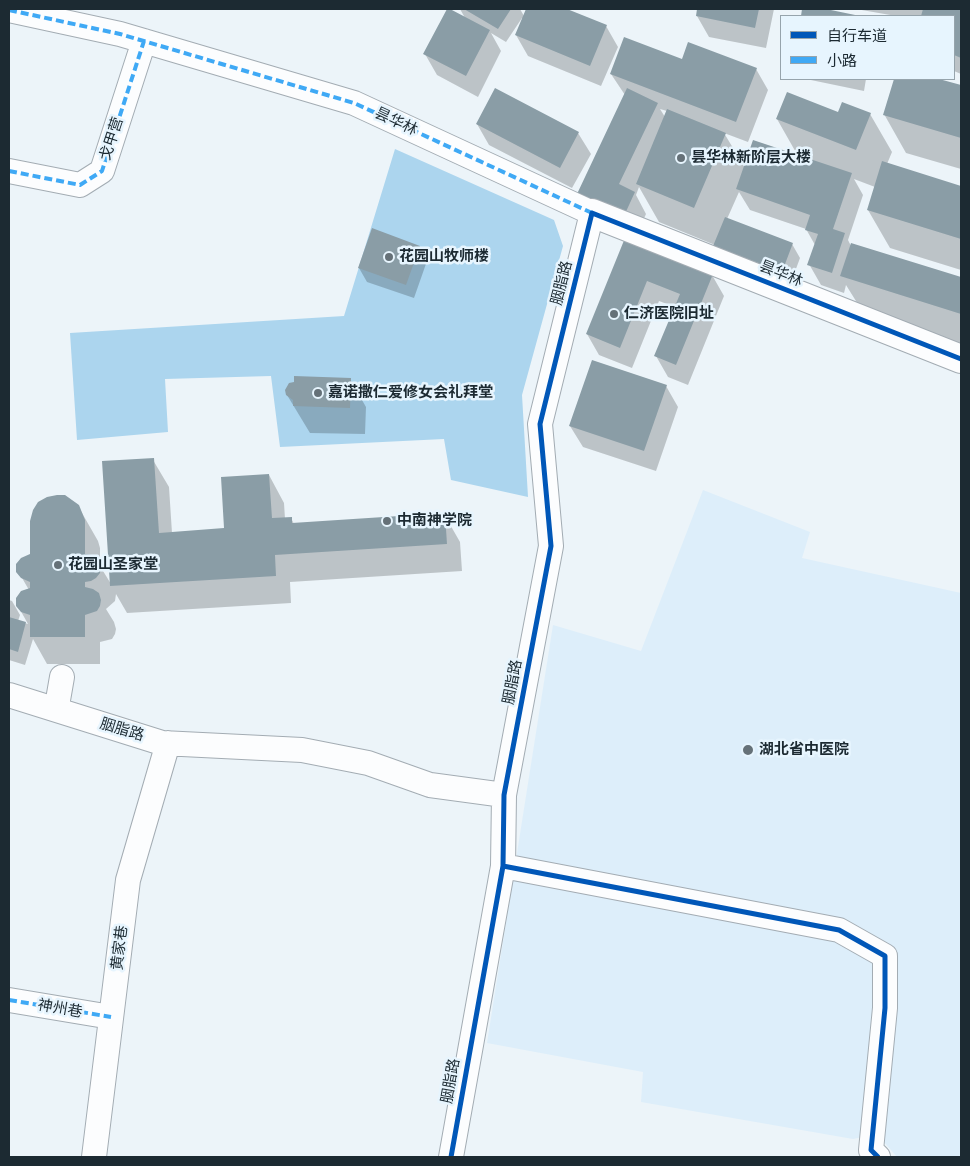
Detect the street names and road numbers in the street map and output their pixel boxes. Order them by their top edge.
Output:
street label: 昙华林 [372,104,420,140]
street label: 戈甲营 [96,115,128,163]
street label: 昙华林 [757,257,805,291]
street label: 胭脂路 [548,259,576,307]
street label: 胭脂路 [500,658,526,706]
street label: 胭脂路 [98,715,146,745]
street label: 黄家巷 [108,925,132,971]
street label: 神州巷 [36,996,84,1022]
street label: 胭脂路 [438,1057,464,1105]

